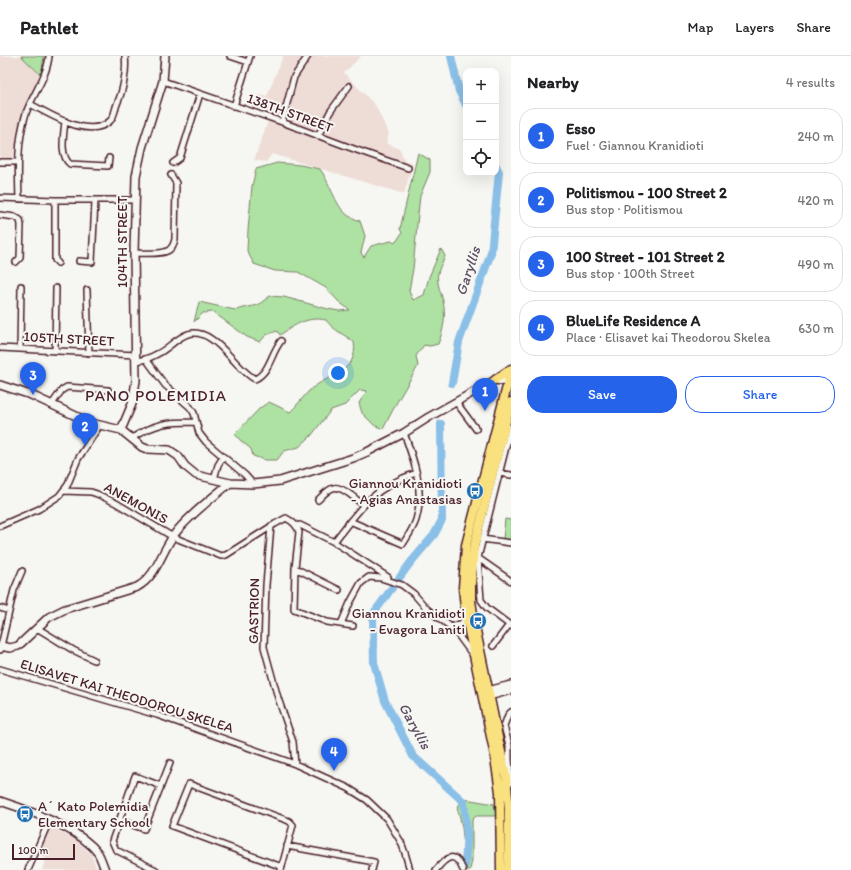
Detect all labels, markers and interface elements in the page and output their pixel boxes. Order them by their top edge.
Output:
text: Pathlet [20,16,78,39]
text: Map [688,19,713,36]
text: Layers [735,19,774,36]
text: Share [796,19,831,36]
map controls [463,68,499,176]
button: + [463,68,499,104]
text: Nearby [527,72,579,92]
text: 4 results [786,75,835,90]
street label: 138TH STREET [245,90,335,136]
button: − [463,104,499,140]
text: Esso [566,120,595,138]
text: 1 [538,129,544,144]
text: 240 m [797,129,834,144]
text: Fuel · Giannou Kranidioti [566,138,704,153]
button: locate [463,140,499,176]
text: Politismou - 100 Street 2 [566,184,727,202]
text: 2 [538,193,544,208]
text: 420 m [797,193,834,208]
street label: 104TH STREET [114,196,131,288]
text: Bus stop · Politismou [566,202,683,217]
water label: Garyllis [452,243,485,298]
text: 100 Street - 101 Street 2 [566,248,725,266]
text: 3 [537,257,545,272]
text: 490 m [798,257,834,272]
text: Bus stop · 100th Street [566,266,695,281]
text: BlueLife Residence A [566,312,700,330]
text: 4 [537,321,545,336]
text: 630 m [798,321,834,336]
street label: 105TH STREET [23,328,115,350]
text: Place · Elisavet kai Theodorou Skelea [566,330,771,345]
pin: 3 [20,362,46,395]
your location [328,363,348,383]
button: Save [527,376,677,413]
button: Share [685,376,835,413]
pin: 1 [472,378,498,411]
district label: PANO POLEMIDIA [85,386,227,405]
pin: 2 [72,413,98,446]
place label: Giannou Kranidioti - Agias Anastasias [349,475,462,508]
street label: ANEMONIS [101,479,171,528]
bus stop icon: Giannou Kranidioti - Agias Anastasias [465,481,485,501]
street label: GASTRION [245,578,263,644]
place label: Giannou Kranidioti - Evagora Laniti [352,605,465,638]
bus stop icon: Giannou Kranidioti - Evagora Laniti [468,611,488,631]
street label: ELISAVET KAI THEODOROU SKELEA [18,655,236,737]
water label: Garyllis [395,700,436,753]
pin: 4 [321,738,347,771]
place label: A´ Kato Polemidia Elementary School [38,798,150,831]
bus stop icon: A´ Kato Polemidia Elementary School [15,804,35,824]
scale bar [12,842,75,861]
text: 100 m [18,844,48,857]

